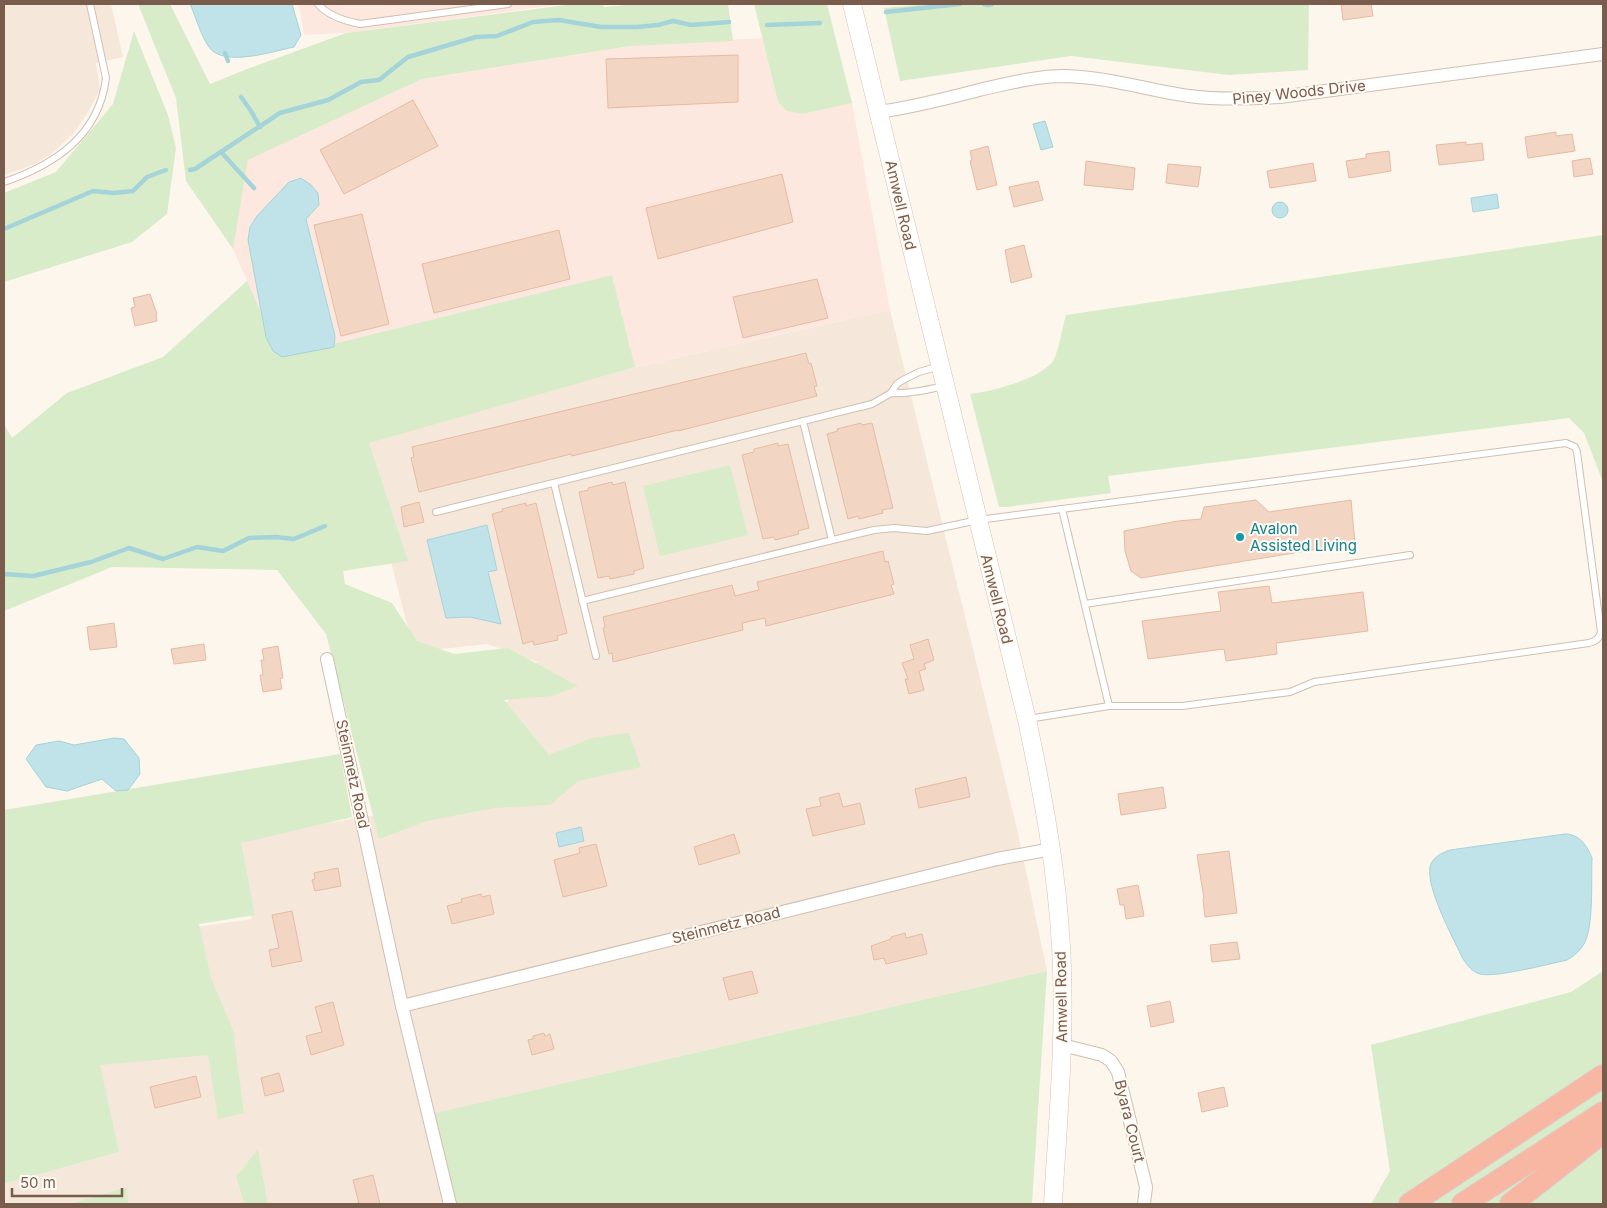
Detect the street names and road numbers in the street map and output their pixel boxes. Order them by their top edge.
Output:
street label: Piney Woods Drive [1232,76,1366,108]
street label: Amwell Road [881,158,921,252]
street label: Amwell Road [977,552,1017,646]
street label: Steinmetz Road [332,718,374,830]
street label: Steinmetz Road [670,902,782,948]
street label: Amwell Road [1051,951,1071,1043]
street label: Byara Court [1111,1078,1149,1164]

